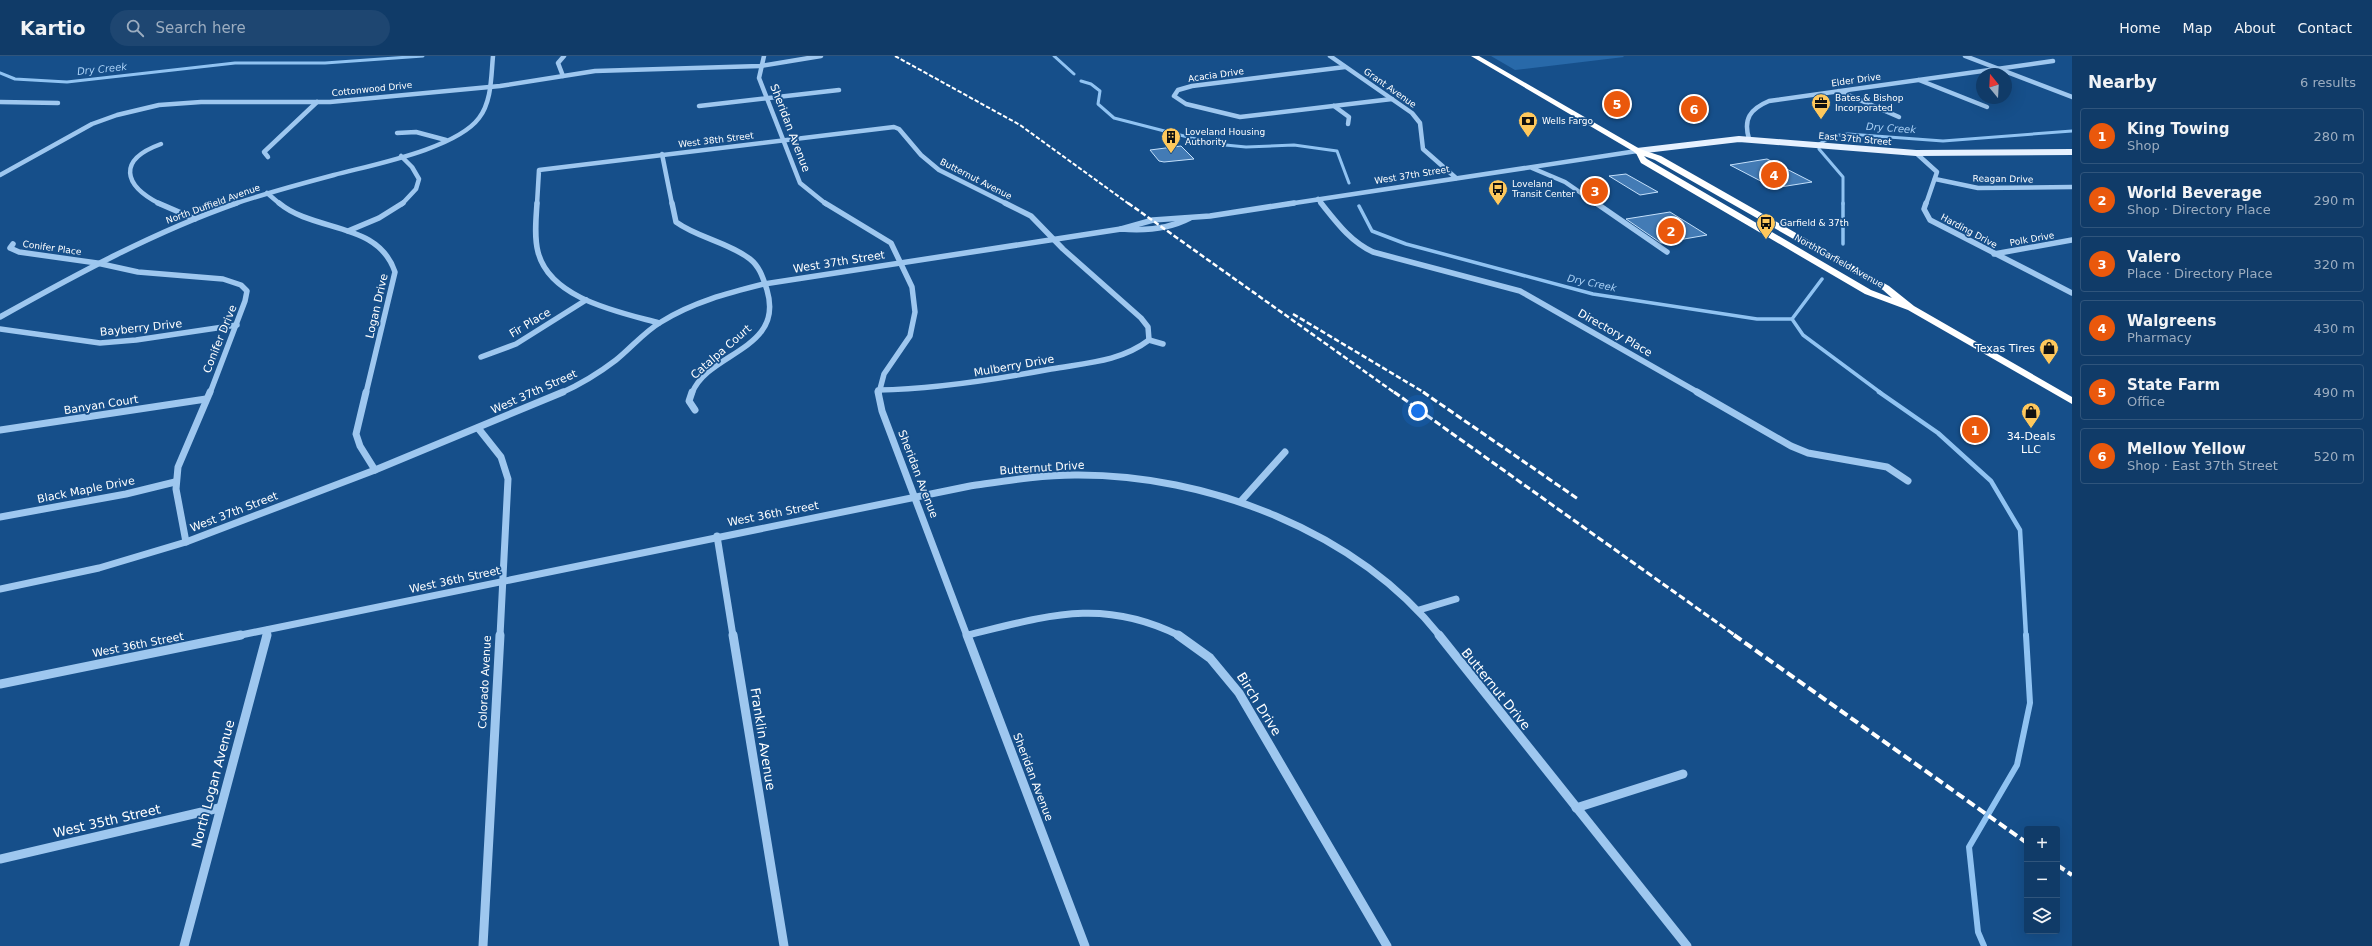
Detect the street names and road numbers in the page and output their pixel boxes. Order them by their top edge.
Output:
street label: Acacia Drive [1187,66,1245,84]
street label: Grant Avenue [1362,66,1419,110]
street label: Elder Drive [1831,72,1882,88]
street label: Cottonwood Drive [331,80,413,98]
street label: Sheridan Avenue [767,82,813,174]
street label: West 38th Street [678,130,755,150]
street label: East 37th Street [1818,131,1892,147]
street label: Butternut Avenue [938,157,1014,202]
street label: West 37th Street [1374,164,1451,186]
street label: Reagan Drive [1973,173,2034,185]
street label: North Duffield Avenue [165,182,262,226]
street label: Harding Drive [1939,212,1999,250]
street label: Polk Drive [2009,230,2056,248]
street label: North Garfield Avenue [1793,232,1886,290]
street label: Conifer Place [22,239,82,257]
street label: West 37th Street [792,248,886,276]
street label: Logan Drive [363,272,391,340]
street label: Conifer Drive [200,303,240,375]
street label: Fir Place [507,306,553,340]
street label: Directory Place [1576,307,1655,360]
street label: Bayberry Drive [99,317,183,339]
street label: Catalpa Court [688,322,754,382]
street label: Mulberry Drive [973,352,1055,379]
street label: West 37th Street [489,367,580,417]
street label: Banyan Court [63,393,140,417]
street label: Sheridan Avenue [895,428,941,520]
street label: Butternut Drive [999,459,1085,477]
street label: Black Maple Drive [36,474,136,506]
street label: West 37th Street [188,489,280,535]
street label: West 36th Street [726,499,820,529]
street label: West 36th Street [408,564,502,596]
street label: West 36th Street [91,630,185,660]
street label: Colorado Avenue [476,635,494,729]
street label: Butternut Drive [1458,645,1534,733]
street label: Birch Drive [1234,670,1284,738]
street label: Franklin Avenue [747,687,779,791]
street label: North Logan Avenue [189,718,237,850]
street label: Sheridan Avenue [1010,731,1056,823]
street label: West 35th Street [52,801,162,841]

